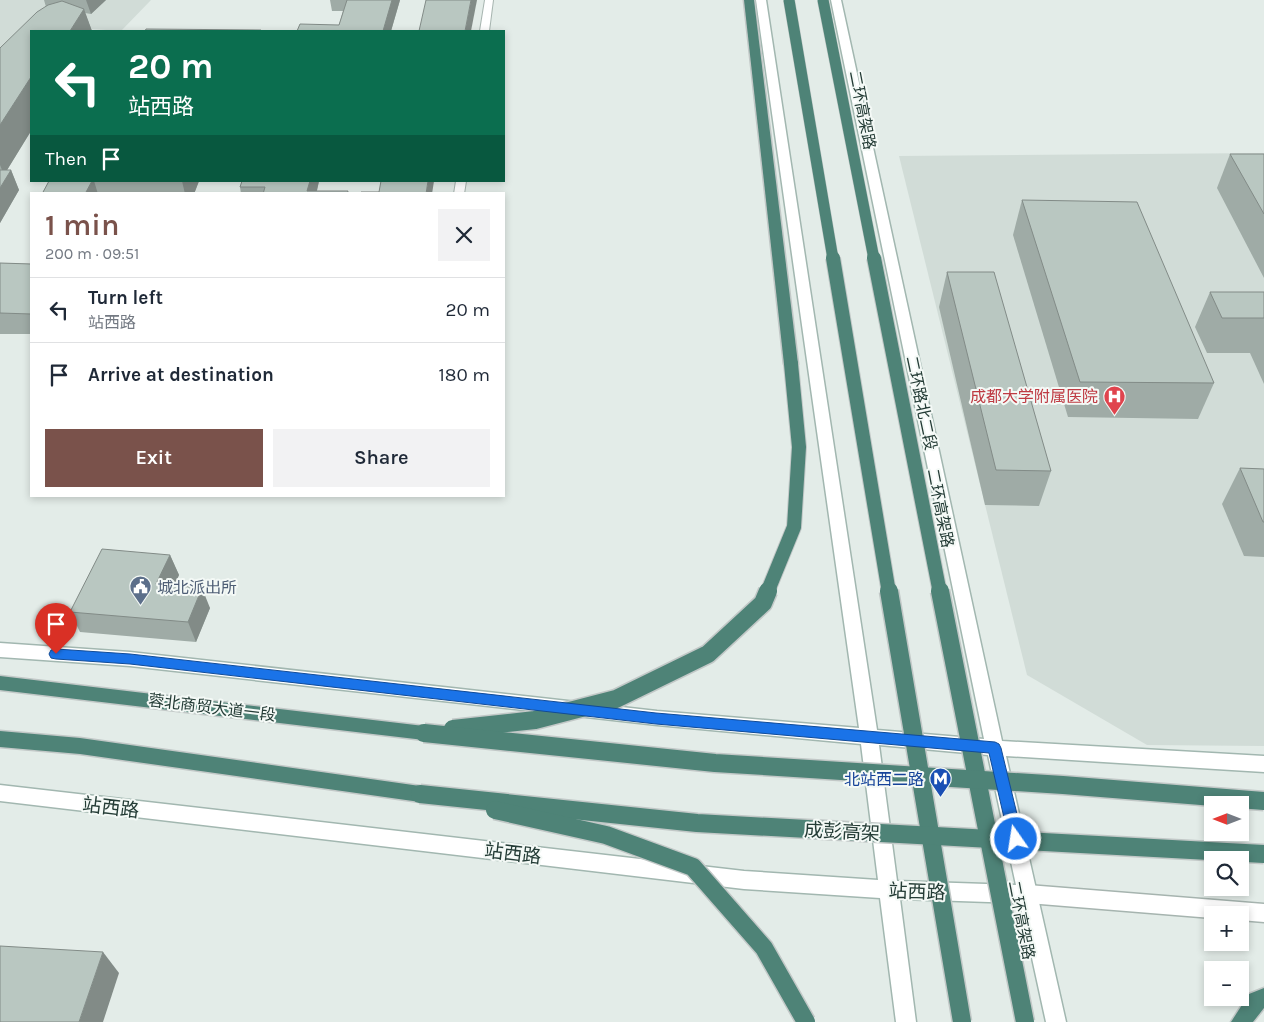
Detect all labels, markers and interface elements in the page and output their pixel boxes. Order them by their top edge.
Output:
text: 20 m [128,46,213,87]
icon: left [45,50,110,115]
street label: 二环高架路 [846,69,879,151]
text: 站西路 [128,94,194,120]
icon: arrive [97,145,125,173]
text: Then [45,148,87,170]
text: 1 min [45,207,119,243]
button: close [438,209,490,261]
text: 200 m · 09:51 [45,244,139,263]
text: Turn left [88,287,163,309]
icon: left [45,296,73,324]
text: 20 m [445,299,490,321]
text: 站西路 [88,313,136,332]
street label: 二环路北二段 [902,354,941,452]
icon: arrive [45,361,73,389]
text: Arrive at destination [88,364,274,386]
text: 180 m [438,364,490,386]
hospital icon: 成都大学附属医院 [1102,384,1126,415]
place label: 成都大学附属医院 [970,387,1098,406]
button: Exit [45,429,263,487]
button: Share [273,429,490,487]
street label: 二环高架路 [924,467,957,549]
public building icon: 城北派出所 [129,575,153,606]
place label: 城北派出所 [157,578,237,597]
pin [35,603,77,654]
icon: arrive [42,610,70,638]
street label: 蓉北商贸大道一段 [147,690,277,725]
metro station icon: 北站西二路 [928,767,952,798]
place label: 北站西二路 [844,770,924,789]
street label: 站西路 [81,794,141,822]
north arrow [1204,796,1249,841]
map controls [1204,796,1249,1006]
position arrow [989,812,1041,864]
street label: 成彭高架 [803,819,880,845]
street label: 站西路 [483,840,543,868]
button: search [1204,851,1249,896]
street label: 二环高架路 [1005,879,1038,961]
street label: 站西路 [888,880,946,904]
button: + [1204,906,1249,951]
button: − [1204,961,1249,1006]

